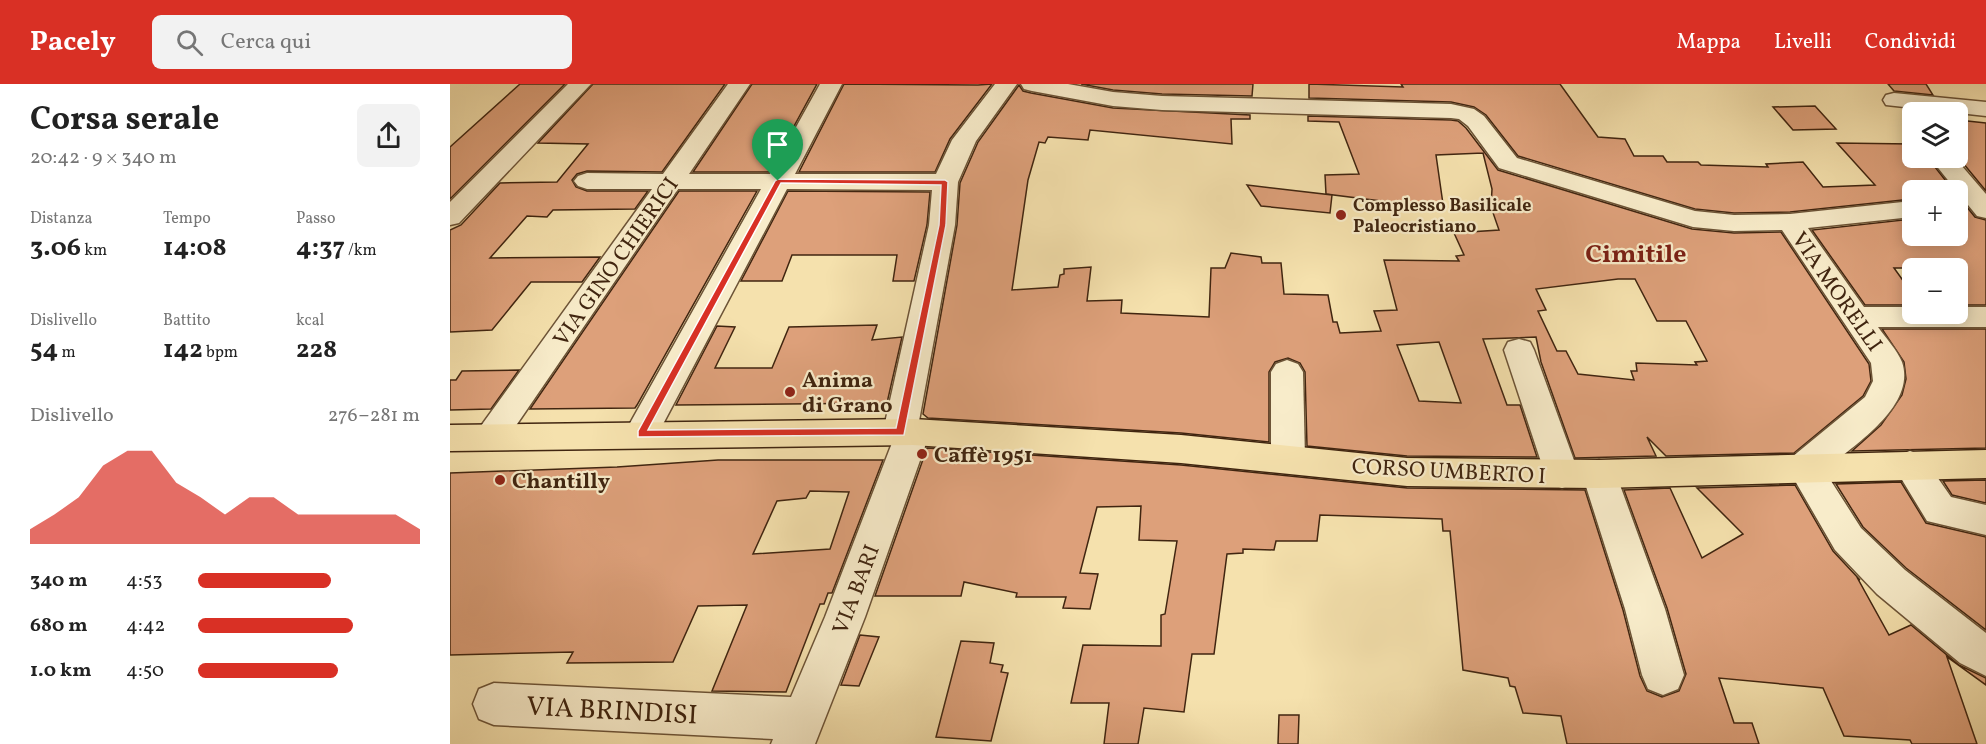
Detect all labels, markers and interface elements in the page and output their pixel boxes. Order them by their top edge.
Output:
search box [152,15,572,69]
text: Pacely [30,23,116,62]
icon: search [173,26,206,59]
text: Cerca qui [221,27,311,58]
text: Mappa [1676,28,1741,57]
text: Livelli [1774,28,1832,57]
text: Condividi [1865,28,1956,57]
text: Corsa serale [30,98,219,144]
map controls [1902,102,1968,324]
button: layers [1902,102,1968,168]
button: share [357,104,420,167]
pin [752,119,803,181]
icon: arrive [761,128,794,161]
text: 20:42 · 9 × 340 m [30,144,177,172]
street label: VIA GINO CHIERICI [547,171,687,353]
button: + [1902,180,1968,246]
place label: Complesso Basilicale Paleocristiano [1353,194,1531,240]
text: Distanza [30,208,92,230]
text: Tempo [163,208,211,230]
text: Passo [296,208,335,230]
marker: Complesso Basilicale Paleocristiano [1334,208,1348,222]
street label: VIA MORELLI [1783,226,1889,359]
text: 3.06 [30,230,81,266]
text: 14:08 [163,230,227,266]
text: 4:37 [296,230,345,266]
district label: Cimitile [1585,237,1687,273]
text: km [81,240,107,262]
text: /km [345,240,377,262]
button: − [1902,258,1968,324]
text: Dislivello [30,310,97,332]
text: Battito [163,310,211,332]
text: kcal [296,310,324,332]
text: 54 [30,332,58,368]
text: 142 [163,332,203,368]
text: 228 [296,332,337,368]
text: m [58,342,76,364]
text: bpm [203,342,238,364]
place label: Anima di Grano [802,366,892,422]
marker: Anima di Grano [783,385,797,399]
text: Dislivello [30,402,114,430]
text: 276–281 m [328,402,420,430]
place label: Caffè 1951 [934,441,1033,472]
marker: Caffè 1951 [915,447,929,461]
street label: CORSO UMBERTO I [1351,452,1547,493]
place label: Chantilly [512,467,611,498]
marker: Chantilly [493,473,507,487]
street label: VIA BARI [826,540,889,639]
text: 340 m [30,567,88,595]
text: 4:53 [126,567,163,595]
text: 680 m [30,612,88,640]
text: 4:42 [126,612,165,640]
text: 1.0 km [30,657,92,685]
text: 4:50 [126,657,164,685]
street label: VIA BRINDISI [525,689,698,735]

